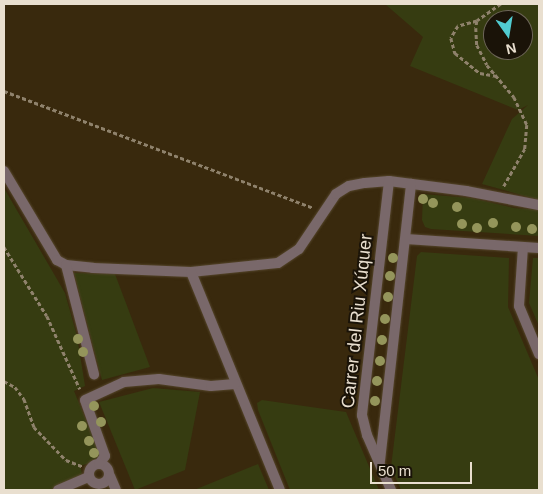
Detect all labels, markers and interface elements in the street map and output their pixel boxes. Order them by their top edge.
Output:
north arrow [483,10,533,60]
text: N [504,40,518,58]
street label: Carrer del Riu Xúquer [337,233,377,409]
scale bar [373,452,476,484]
text: 50 m [378,462,411,479]

